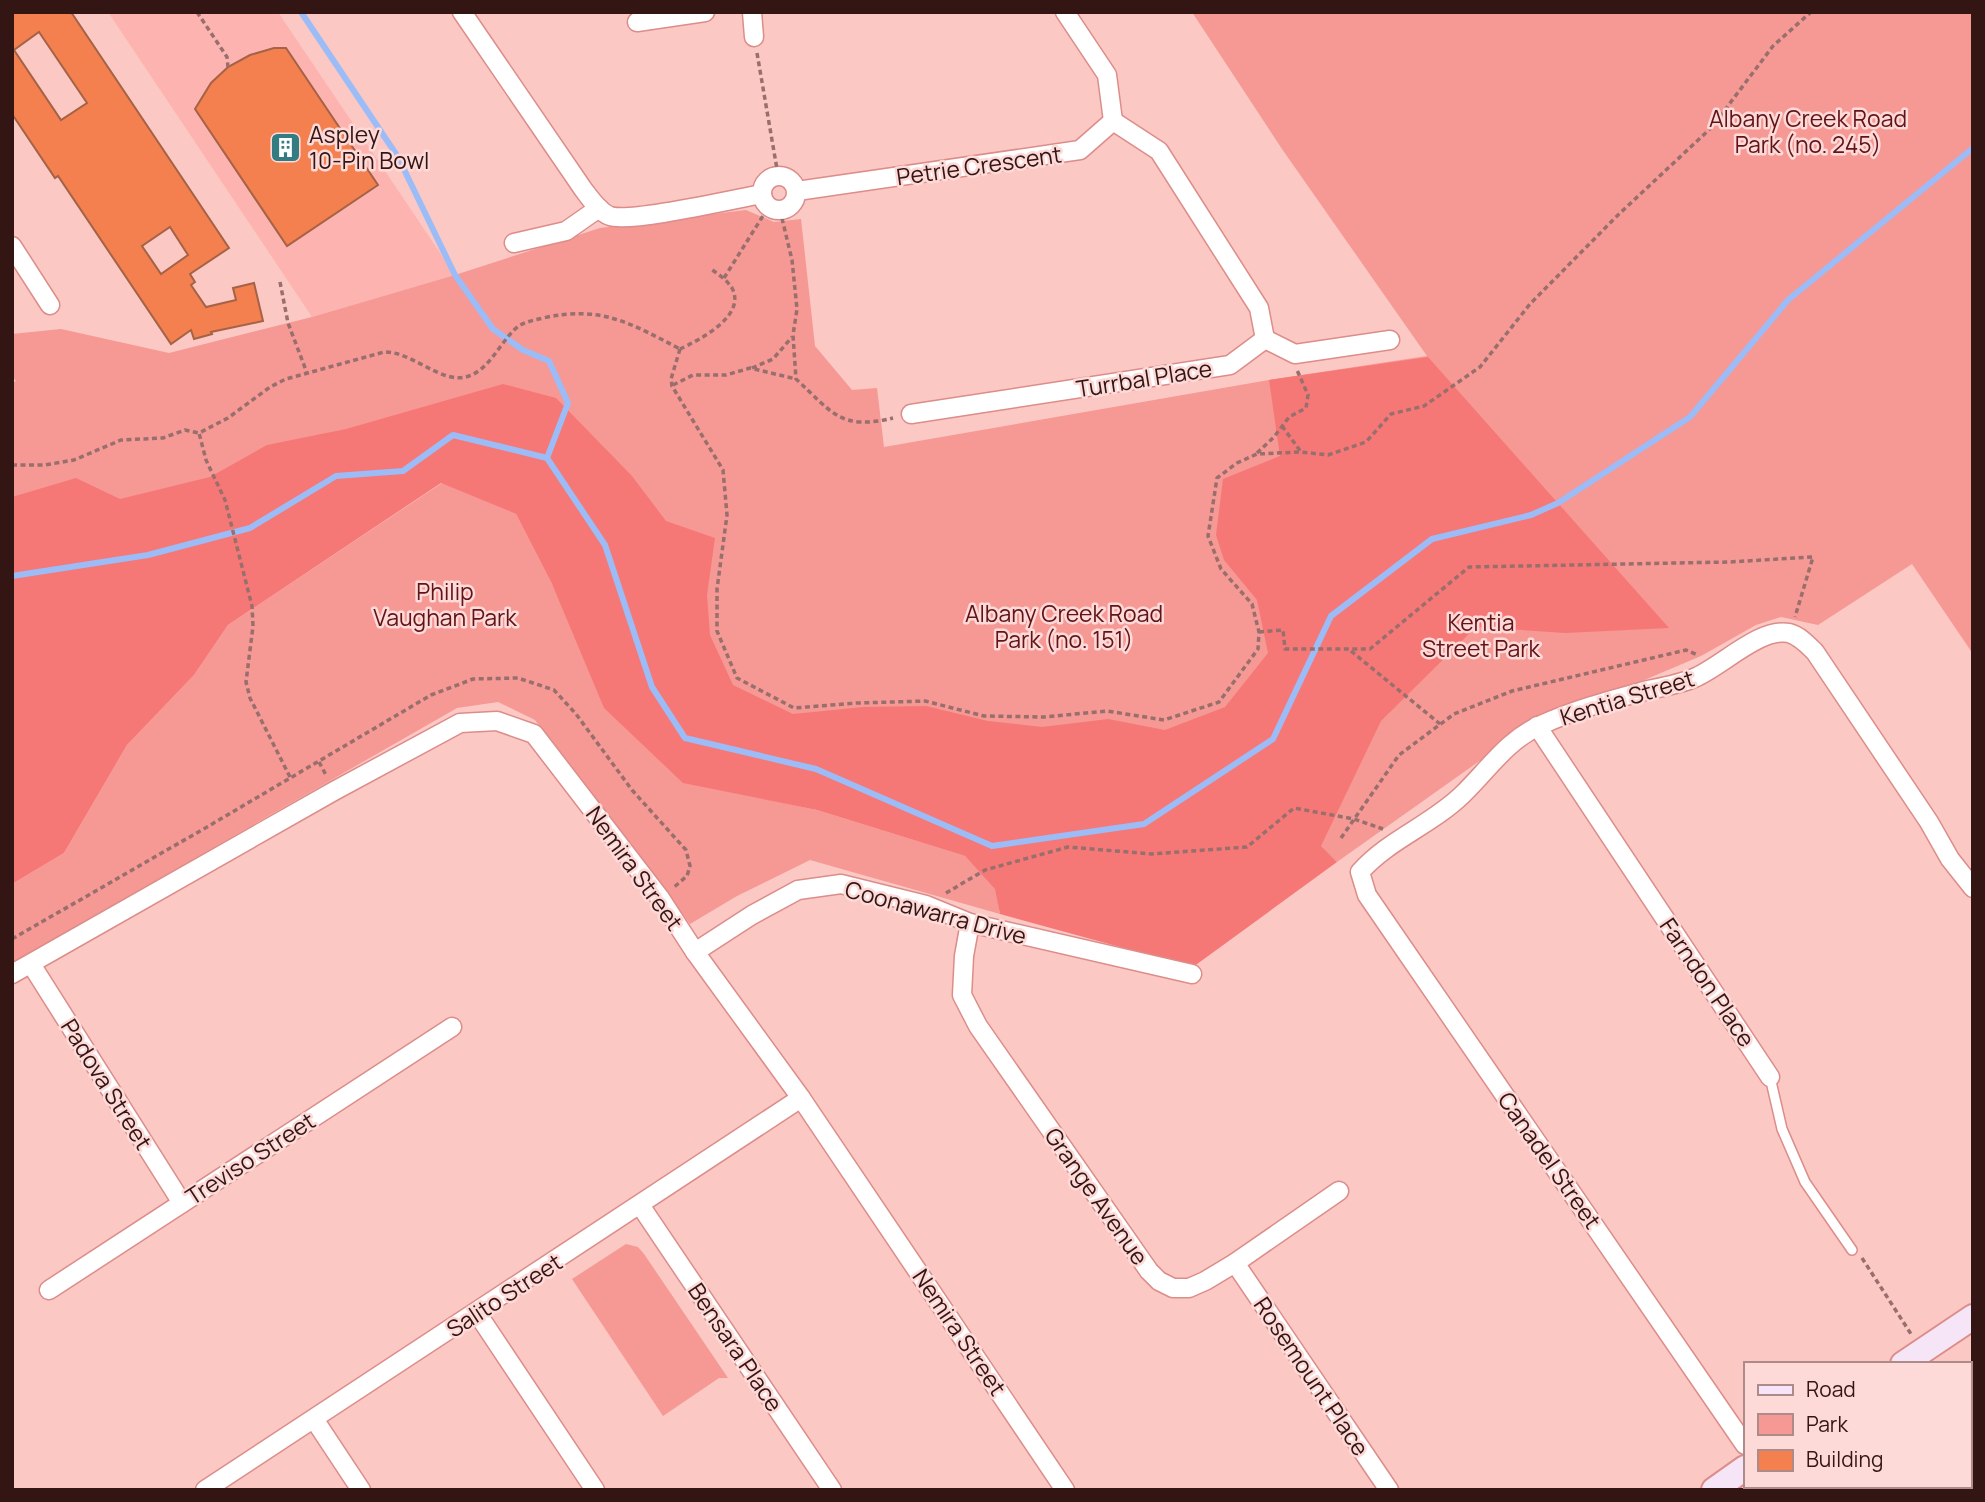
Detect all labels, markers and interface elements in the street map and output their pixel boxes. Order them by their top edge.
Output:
park label: Albany Creek Road Park (no. 245) [1709,102,1907,160]
place label: Aspley 10-Pin Bowl [309,118,429,176]
building icon: Aspley 10-Pin Bowl [269,130,303,164]
street label: Petrie Crescent [894,138,1064,192]
street label: Turrbal Place [1074,351,1214,405]
park label: Philip Vaughan Park [373,575,517,633]
park label: Albany Creek Road Park (no. 151) [965,597,1163,655]
park label: Kentia Street Park [1422,606,1541,664]
street label: Kentia Street [1556,661,1698,733]
street label: Nemira Street [579,799,691,937]
street label: Coonawarra Drive [842,872,1030,952]
street label: Farndon Place [1653,911,1763,1053]
street label: Padova Street [54,1012,160,1156]
street label: Canadel Street [1491,1085,1609,1235]
street label: Treviso Street [179,1104,321,1212]
street label: Grange Avenue [1038,1121,1156,1271]
street label: Salito Street [440,1246,568,1344]
street label: Nemira Street [906,1262,1014,1402]
street label: Bensara Place [681,1276,791,1418]
street label: Rosemount Place [1247,1290,1377,1462]
legend [1744,1362,1971,1488]
text: Road [1806,1375,1856,1403]
text: Park [1806,1410,1848,1438]
text: Building [1806,1445,1883,1473]

